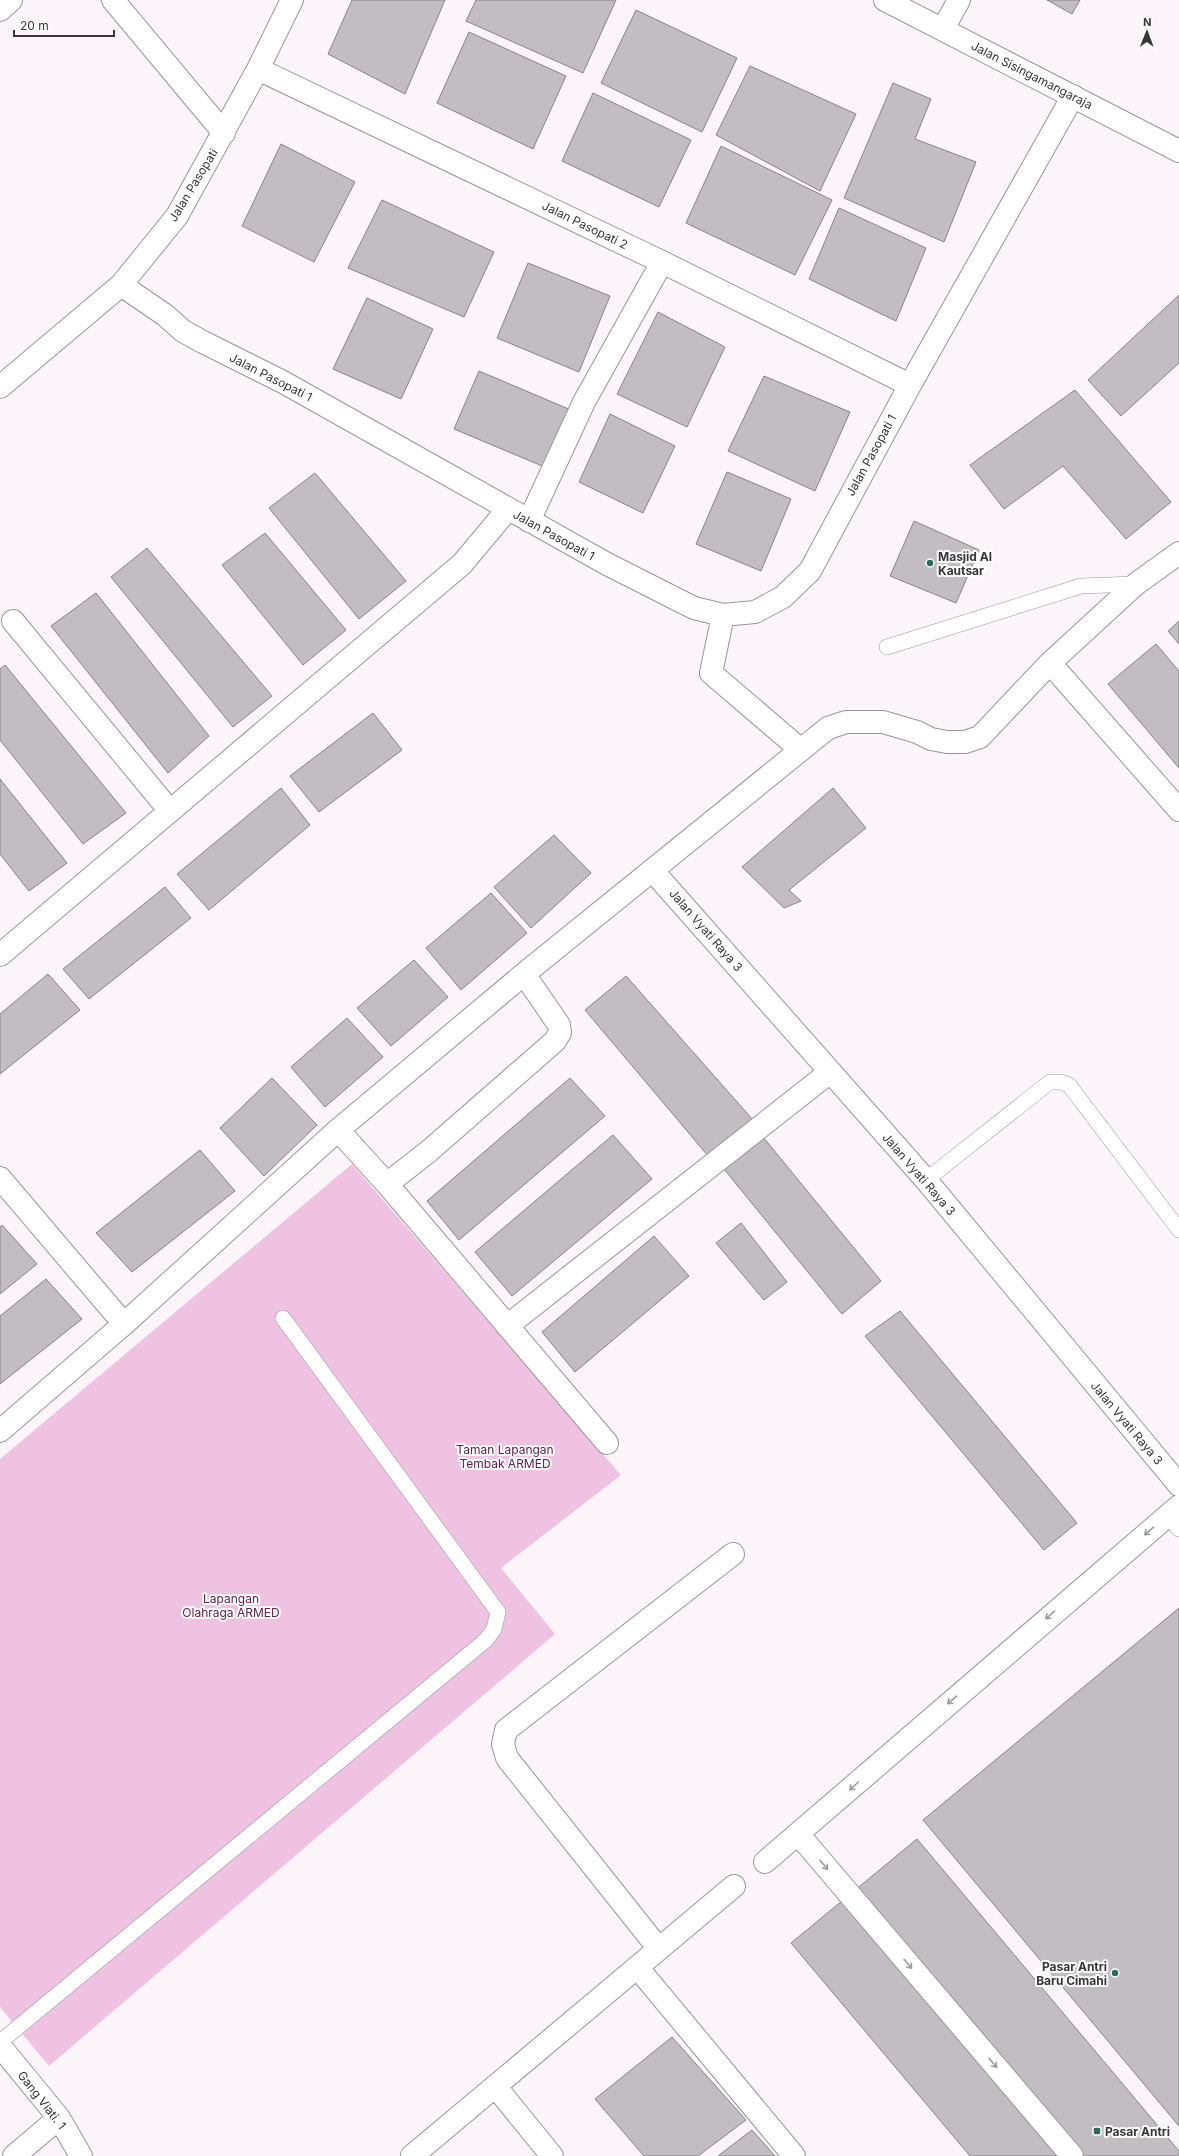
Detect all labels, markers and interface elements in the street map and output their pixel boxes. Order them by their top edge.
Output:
scale bar [14,12,114,38]
north arrow [1127,12,1167,52]
text: N [1143,15,1151,29]
text: 20 m [20,18,49,33]
street label: Jalan Sisingamangaraja [969,38,1095,112]
street label: Jalan Pasopati [165,146,221,224]
street label: Jalan Pasopati 2 [540,198,630,252]
street label: Jalan Pasopati 1 [227,350,315,404]
street label: Jalan Pasopati 1 [842,412,900,498]
street label: Jalan Pasopati 1 [511,506,597,564]
place label: Masjid Al Kautsar [938,549,992,578]
marker: Masjid Al Kautsar [925,558,935,568]
street label: Jalan Vyati Raya 3 [666,886,746,974]
street label: Jalan Vyati Raya 3 [879,1130,959,1218]
street label: Jalan Vyati Raya 3 [1088,1378,1166,1468]
park label: Taman Lapangan Tembak ARMED [456,1442,554,1471]
one-way arrow [1144,1526,1154,1535]
park label: Lapangan Olahraga ARMED [182,1591,280,1620]
one-way arrow [1045,1611,1056,1620]
one-way arrow [946,1695,957,1704]
one-way arrow [849,1781,859,1791]
one-way arrow [820,1859,829,1870]
one-way arrow [904,1958,913,1969]
place label: Pasar Antri Baru Cimahi [1036,1959,1107,1988]
marker: Pasar Antri Baru Cimahi [1110,1968,1120,1978]
one-way arrow [988,2057,997,2068]
street label: Gang Viati. 1 [15,2068,69,2132]
place label: Pasar Antri [1105,2124,1170,2139]
marker: Pasar Antri [1092,2126,1102,2136]

